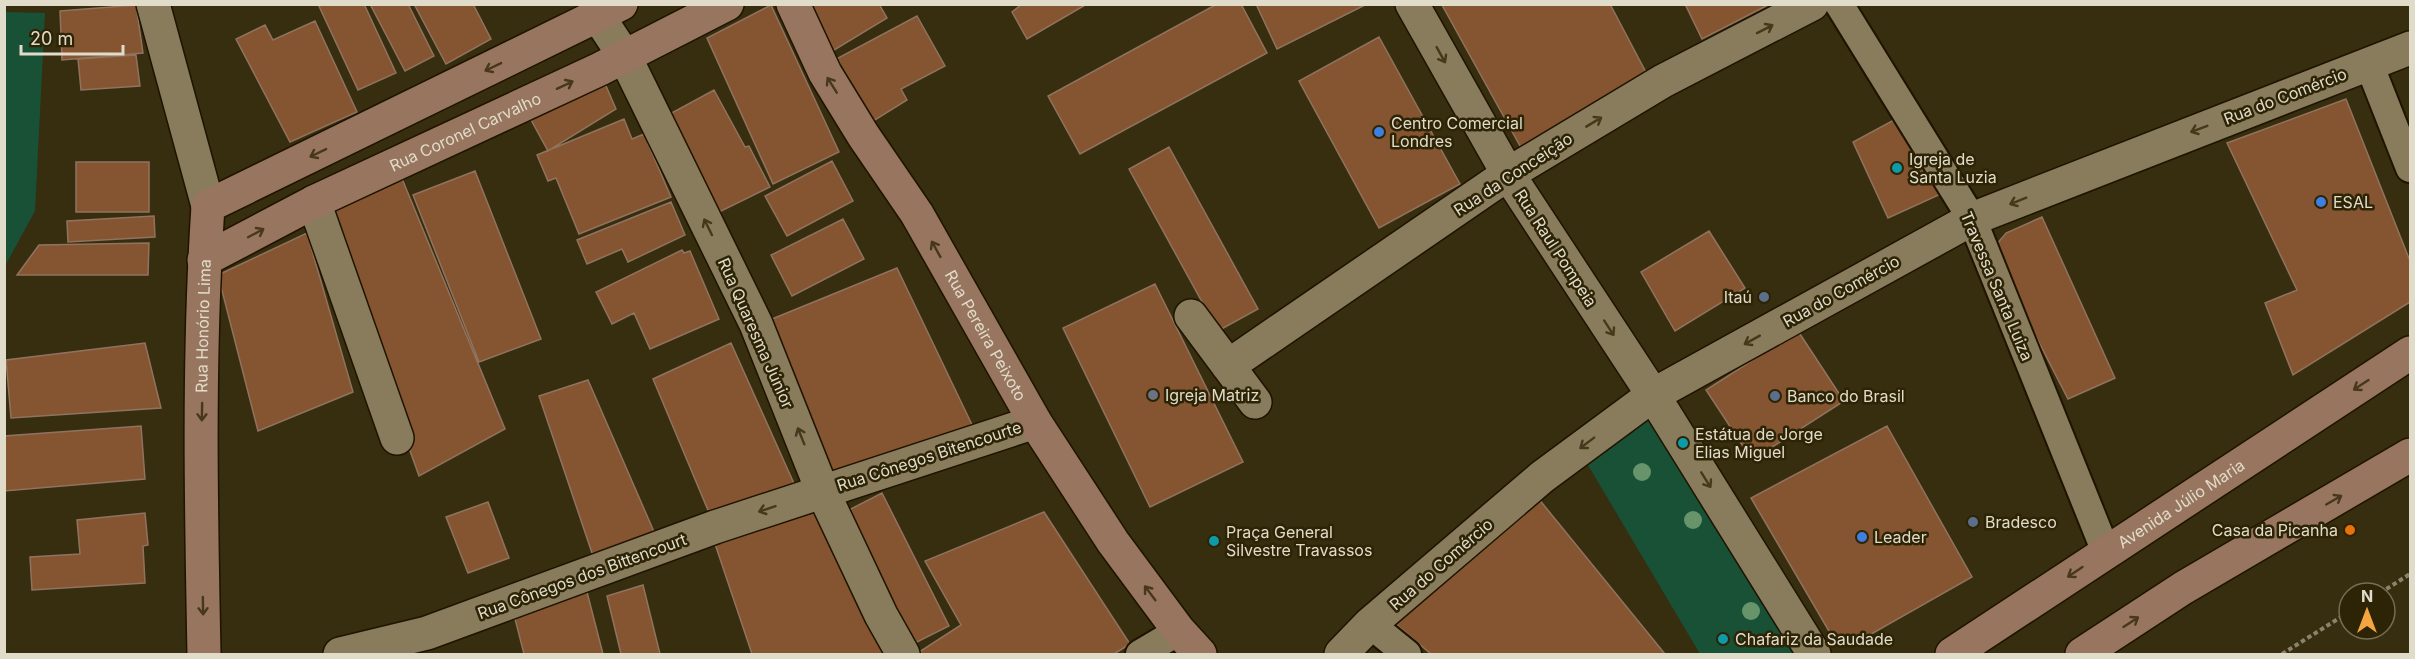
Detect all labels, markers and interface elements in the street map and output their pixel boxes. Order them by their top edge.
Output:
scale bar [21,18,123,56]
one-way arrow [1755,23,1773,34]
text: 20 m [30,28,73,49]
one-way arrow [1436,46,1447,64]
one-way arrow [485,62,503,74]
street label: Rua do Comércio [2221,63,2349,129]
one-way arrow [825,77,837,94]
one-way arrow [555,79,573,91]
street label: Rua Coronel Carvalho [386,88,544,176]
place label: Centro Comercial Londres [1391,113,1523,151]
one-way arrow [1585,116,1602,128]
marker: Centro Comercial Londres [1372,125,1386,139]
one-way arrow [2190,125,2209,136]
street label: Rua da Conceição [1450,128,1576,220]
one-way arrow [309,147,327,159]
place label: Igreja de Santa Luzia [1909,149,1997,187]
marker: Igreja de Santa Luzia [1890,161,1904,175]
street label: Rua Raul Pompeia [1511,186,1601,310]
place label: ESAL [2333,192,2373,212]
marker: ESAL [2314,195,2328,209]
one-way arrow [2009,196,2028,207]
street label: Travessa Santa Luiza [1956,208,2038,364]
one-way arrow [702,218,714,236]
one-way arrow [247,226,265,238]
one-way arrow [930,241,942,258]
street label: Rua do Comércio [1779,251,1903,331]
street label: Rua Quaresma Júnior [714,255,798,411]
street label: Rua Honório Lima [191,259,215,393]
street label: Rua Pereira Peixoto [941,266,1031,404]
place label: Itaú [1724,287,1752,307]
marker: Itaú [1757,290,1771,304]
one-way arrow [1603,320,1616,337]
one-way arrow [1744,335,1762,346]
one-way arrow [2354,379,2370,391]
place label: Igreja Matriz [1165,385,1259,405]
place label: Banco do Brasil [1787,386,1905,406]
marker: Igreja Matriz [1146,388,1160,402]
marker: Banco do Brasil [1768,389,1782,403]
one-way arrow [196,401,207,421]
street label: Rua Cônegos Bitencourte [834,417,1024,495]
place label: Estátua de Jorge Elias Miguel [1695,424,1823,462]
one-way arrow [795,427,806,446]
marker: Estátua de Jorge Elias Miguel [1676,436,1690,450]
one-way arrow [1580,437,1596,449]
street label: Avenida Júlio Maria [2114,455,2248,552]
one-way arrow [1701,471,1713,488]
one-way arrow [2325,494,2342,506]
one-way arrow [758,504,777,515]
place label: Bradesco [1985,512,2057,532]
street label: Rua do Comércio [1385,514,1497,614]
marker: Bradesco [1966,515,1980,529]
place label: Casa da Picanha [2212,520,2338,540]
place label: Praça General Silvestre Travassos [1226,522,1372,560]
marker: Casa da Picanha [2343,523,2357,537]
place label: Leader [1874,527,1927,547]
street label: Rua Cônegos dos Bittencourt [475,529,689,623]
marker: Leader [1855,530,1869,544]
marker: Praça General Silvestre Travassos [1207,534,1221,548]
one-way arrow [2067,566,2084,578]
north arrow [2337,581,2397,641]
one-way arrow [1144,585,1157,601]
text: N [2361,586,2373,606]
one-way arrow [197,596,209,616]
one-way arrow [2122,616,2139,628]
place label: Chafariz da Saudade [1735,629,1893,649]
marker: Chafariz da Saudade [1716,632,1730,646]

